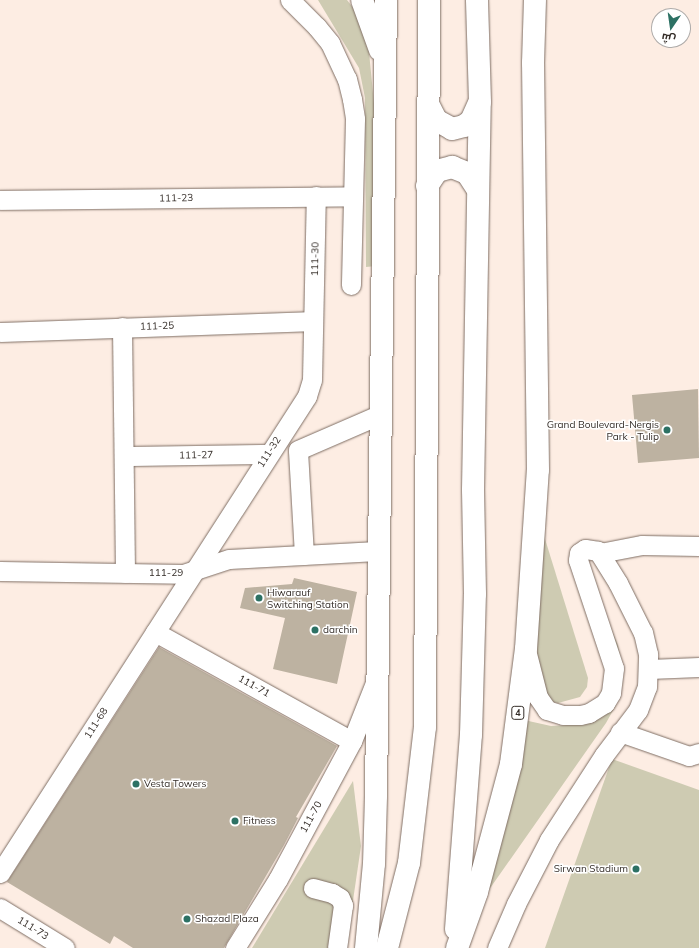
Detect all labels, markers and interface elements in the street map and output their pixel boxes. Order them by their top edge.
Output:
north arrow [651,8,691,48]
text: ش [660,30,677,47]
street label: 111-23 [159,192,193,204]
street label: 111-30 [309,242,321,276]
street label: 111-25 [140,319,174,333]
place label: Grand Boulevard-Nergis Park - Tulip [547,418,659,442]
marker: Grand Boulevard-Nergis Park - Tulip [662,425,672,435]
street label: 111-32 [255,434,283,470]
street label: 111-27 [179,449,213,461]
street label: 111-29 [149,567,183,579]
place label: Hiwarauf Switching Station [267,586,349,610]
marker: Hiwarauf Switching Station [254,593,264,603]
place label: darchin [323,624,358,636]
marker: darchin [310,625,320,635]
street label: 111-71 [236,672,272,700]
street label: 111-68 [82,705,110,741]
road number: 4 [511,706,525,720]
place label: Vesta Towers [144,778,206,790]
marker: Vesta Towers [131,779,141,789]
street label: 111-70 [297,799,325,835]
place label: Fitness [243,815,276,827]
marker: Fitness [230,816,240,826]
place label: Sirwan Stadium [554,863,628,875]
marker: Sirwan Stadium [631,864,641,874]
place label: Shazad Plaza [195,913,259,925]
street label: 111-73 [15,914,51,942]
marker: Shazad Plaza [182,914,192,924]

